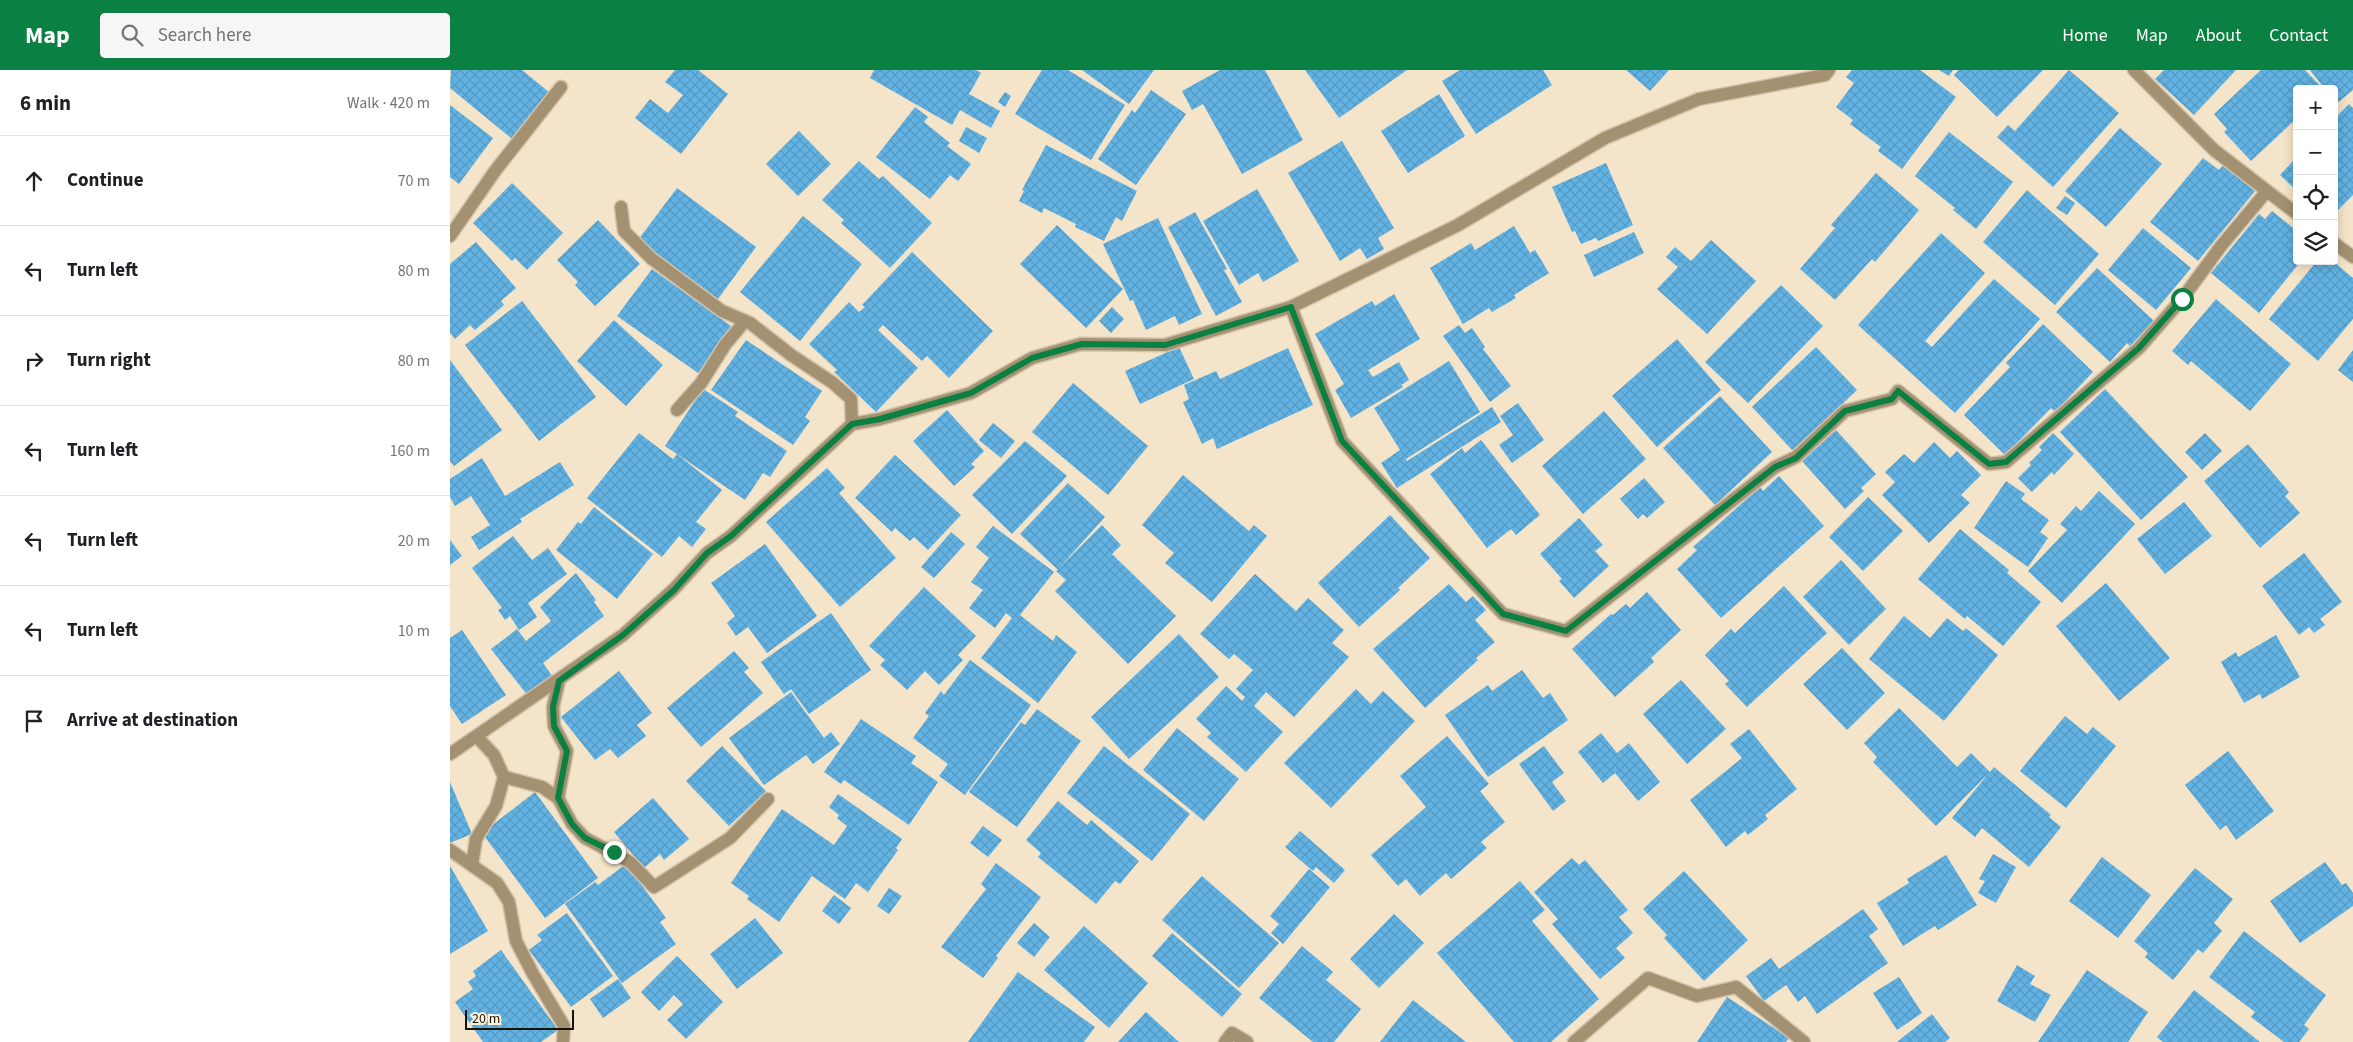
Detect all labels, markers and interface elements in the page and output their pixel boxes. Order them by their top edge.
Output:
search box [100,13,450,58]
text: Map [25,18,70,53]
icon: search [118,21,146,49]
text: Search here [158,22,251,49]
text: Home [2062,23,2108,48]
text: Map [2136,23,2168,48]
text: About [2196,23,2241,48]
text: Contact [2269,23,2328,48]
map controls [2293,85,2338,265]
button: + [2293,85,2338,130]
text: 6 min [20,88,71,118]
text: Walk · 420 m [347,92,430,114]
button: − [2293,130,2338,175]
icon: ahead [20,167,48,195]
text: Continue [67,167,144,194]
text: 70 m [398,170,430,192]
button: locate [2293,175,2338,220]
button: layers [2293,220,2338,265]
icon: left [20,257,48,285]
text: Turn left [67,257,138,284]
text: 80 m [398,260,430,282]
route start [2171,288,2194,311]
icon: right [20,347,48,375]
text: Turn right [67,347,151,374]
text: 80 m [398,350,430,372]
icon: left [20,437,48,465]
text: Turn left [67,437,138,464]
text: 160 m [390,440,430,462]
icon: left [20,527,48,555]
text: Turn left [67,527,138,554]
text: 20 m [398,530,430,552]
icon: left [20,617,48,645]
text: Turn left [67,617,138,644]
text: 10 m [398,620,430,642]
icon: arrive [20,707,48,735]
text: Arrive at destination [67,707,238,734]
route end [603,841,626,864]
scale bar [465,1007,574,1030]
text: 20 m [472,1009,500,1029]

